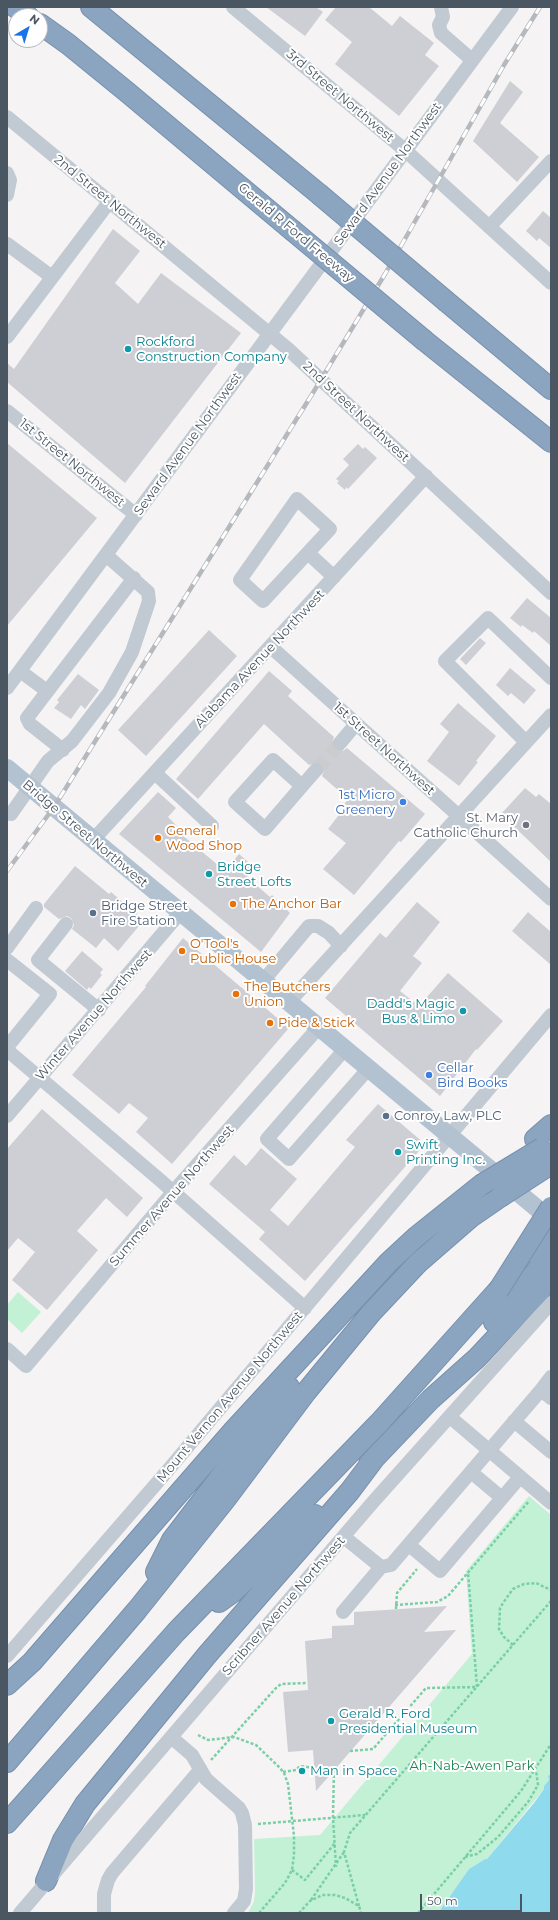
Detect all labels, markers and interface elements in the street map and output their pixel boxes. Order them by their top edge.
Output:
north arrow [8,8,48,48]
text: N [27,11,43,28]
street label: 3rd Street Northwest [283,46,397,146]
street label: Seward Avenue Northwest [331,99,445,249]
street label: 2nd Street Northwest [51,152,169,252]
street label: Gerald R Ford Freeway [235,180,357,286]
place label: Rockford Construction Company [136,334,287,365]
marker: Rockford Construction Company [123,344,133,354]
street label: 2nd Street Northwest [300,359,412,465]
street label: Seward Avenue Northwest [131,369,245,519]
street label: 1st Street Northwest [16,416,128,510]
street label: Alabama Avenue Northwest [192,587,328,731]
street label: 1st Street Northwest [330,699,438,799]
street label: Bridge Street Northwest [19,777,151,891]
place label: 1st Micro Greenery [335,787,395,818]
marker: 1st Micro Greenery [398,797,408,807]
place label: St. Mary Catholic Church [413,810,518,841]
marker: St. Mary Catholic Church [521,820,531,830]
place label: General Wood Shop [166,823,242,854]
marker: General Wood Shop [153,833,163,843]
place label: Bridge Street Lofts [217,859,291,890]
marker: Bridge Street Lofts [204,869,214,879]
place label: The Anchor Bar [241,896,342,912]
place label: Bridge Street Fire Station [101,898,188,929]
marker: The Anchor Bar [228,899,238,909]
marker: Bridge Street Fire Station [88,908,98,918]
place label: O'Tool's Public House [190,936,276,967]
street label: Winter Avenue Northwest [33,946,155,1084]
marker: O'Tool's Public House [177,946,187,956]
place label: The Butchers Union [244,979,330,1010]
marker: The Butchers Union [231,989,241,999]
place label: Dadd's Magic Bus & Limo [367,996,455,1027]
marker: Dadd's Magic Bus & Limo [458,1006,468,1016]
place label: Pide & Stick [278,1015,355,1031]
marker: Pide & Stick [265,1018,275,1028]
place label: Cellar Bird Books [437,1060,508,1091]
marker: Cellar Bird Books [424,1070,434,1080]
place label: Conroy Law, PLC [394,1108,502,1124]
marker: Conroy Law, PLC [381,1111,391,1121]
street label: Summer Avenue Northwest [106,1122,238,1270]
place label: Swift Printing Inc. [406,1137,485,1168]
marker: Swift Printing Inc. [393,1147,403,1157]
street label: Mount Vernon Avenue Northwest [154,1308,306,1486]
street label: Scribner Avenue Northwest [219,1533,349,1679]
place label: Gerald R. Ford Presidential Museum [339,1706,477,1737]
marker: Gerald R. Ford Presidential Museum [326,1716,336,1726]
park label: Ah-Nab-Awen Park [410,1758,534,1774]
place label: Man in Space [310,1763,397,1779]
marker: Man in Space [297,1766,307,1776]
scale bar [422,1886,524,1912]
text: 50 m [427,1893,458,1908]

